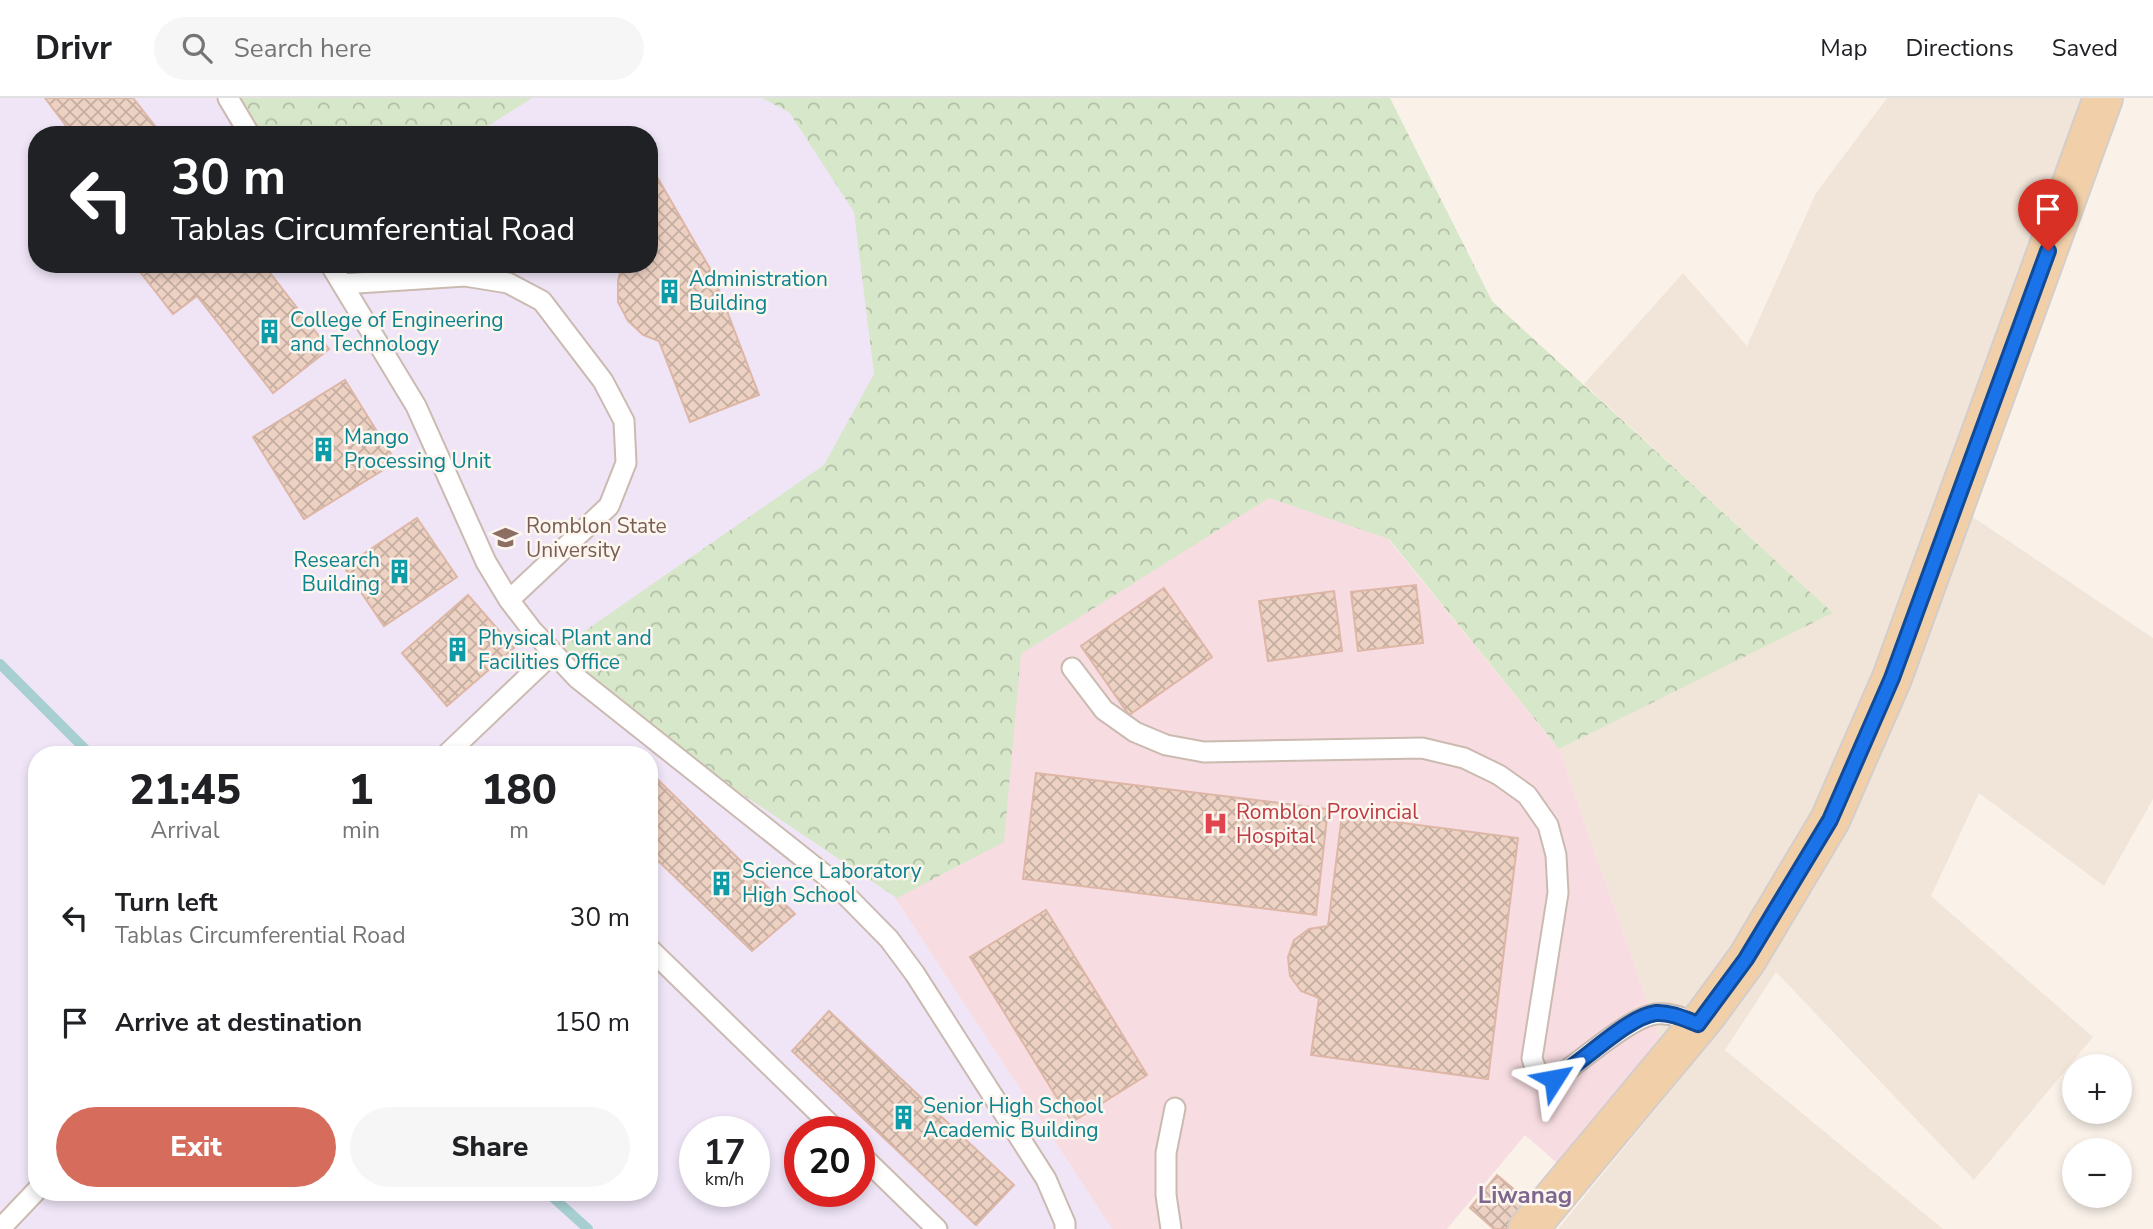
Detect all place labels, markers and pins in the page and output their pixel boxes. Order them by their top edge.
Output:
pin [2018,179,2078,251]
place label: Administration Building [689,265,828,317]
building icon: Administration Building [655,277,683,305]
place label: College of Engineering and Technology [290,306,504,358]
building icon: College of Engineering and Technology [256,318,284,346]
place label: Mango Processing Unit [344,423,492,475]
building icon: Mango Processing Unit [310,435,338,463]
place label: Romblon State University [526,512,667,564]
school or university icon: Romblon State University [492,524,520,552]
place label: Research Building [294,546,380,598]
building icon: Research Building [386,558,414,586]
place label: Physical Plant and Facilities Office [478,624,652,676]
building icon: Physical Plant and Facilities Office [444,636,472,664]
place label: Romblon Provincial Hospital [1236,798,1419,850]
hospital icon: Romblon Provincial Hospital [1202,810,1230,838]
place label: Science Laboratory High School [742,857,922,909]
building icon: Science Laboratory High School [708,869,736,897]
place label: Senior High School Academic Building [923,1092,1104,1144]
building icon: Senior High School Academic Building [889,1104,917,1132]

